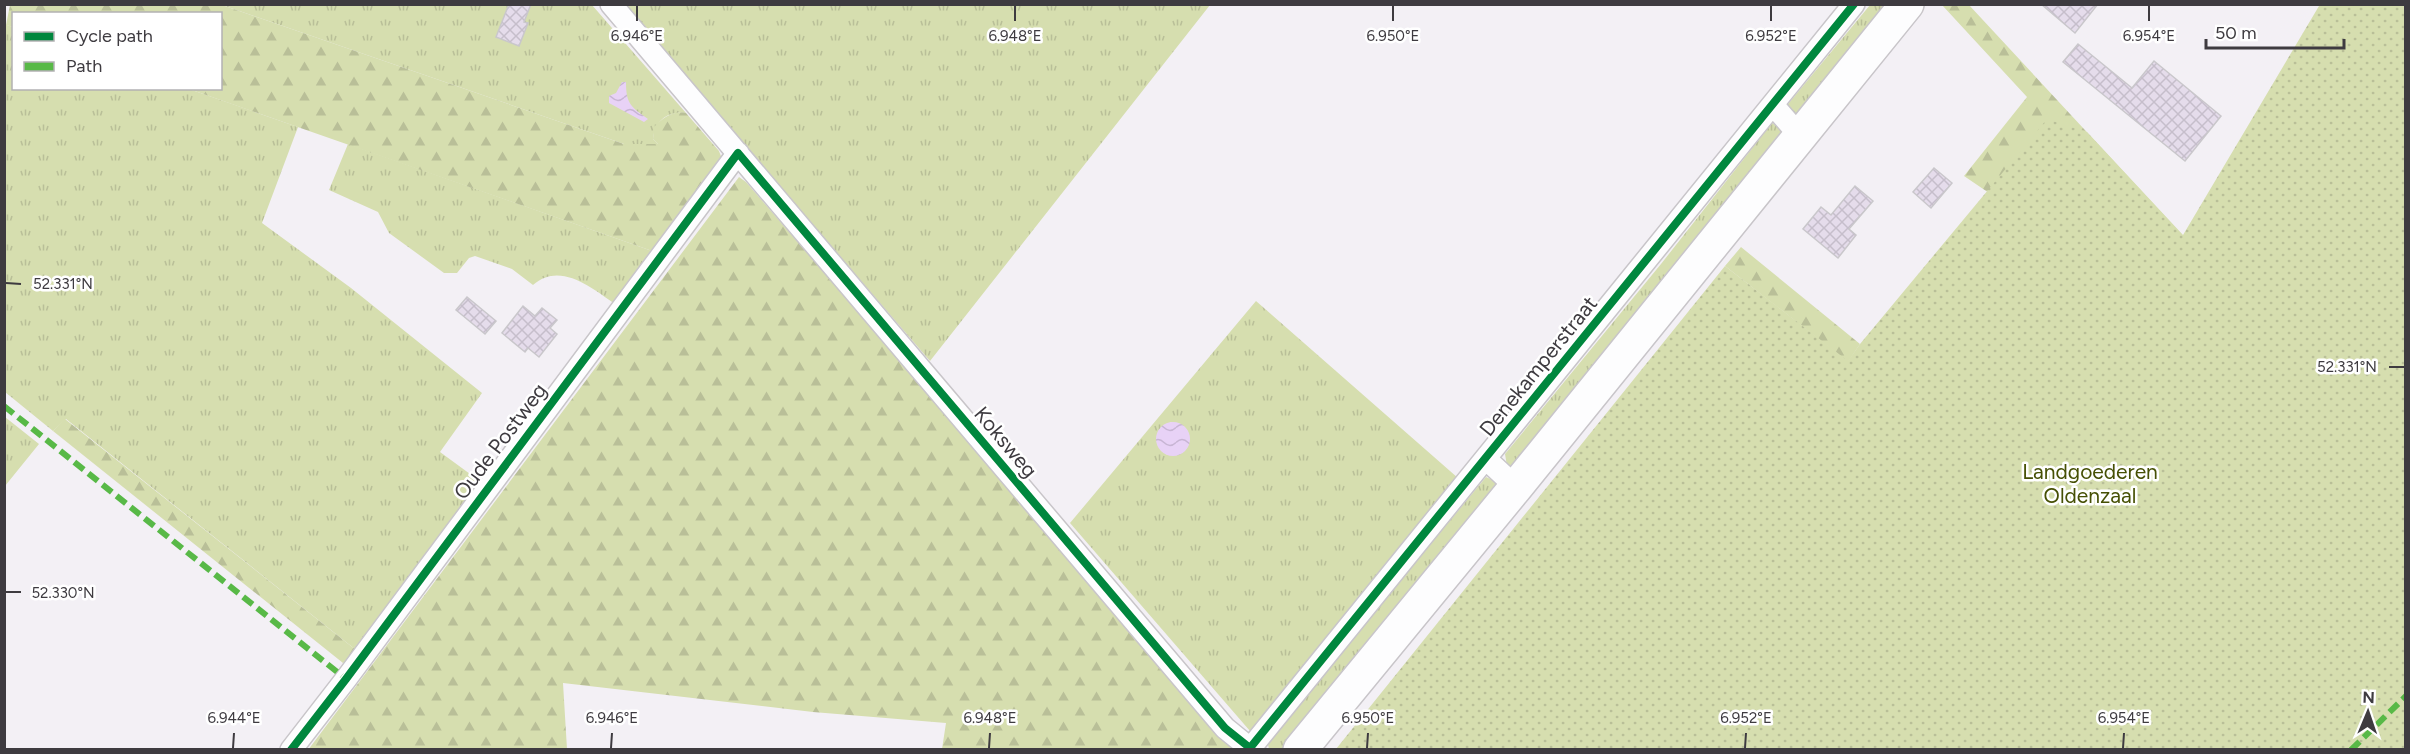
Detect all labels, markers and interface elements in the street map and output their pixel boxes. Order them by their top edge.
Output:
legend [12,12,222,90]
scale bar [2206,12,2344,50]
text: 50 m [2215,22,2257,44]
text: Cycle path [66,25,153,47]
text: 6.946°E [611,27,663,45]
text: 6.948°E [988,27,1042,45]
text: 6.950°E [1367,27,1419,45]
text: 6.952°E [1745,27,1797,45]
text: 6.954°E [2123,27,2175,45]
text: Path [66,55,102,77]
text: 52.331°N [33,275,93,293]
street label: Denekamperstraat [1474,291,1602,441]
text: 52.331°N [2317,358,2377,376]
street label: Oude Postweg [448,378,552,504]
street label: Koksweg [969,401,1043,483]
park label: Landgoederen Oldenzaal [2022,459,2158,508]
text: 52.330°N [31,584,95,602]
north arrow [2338,682,2398,742]
text: N [2362,688,2375,707]
text: 6.944°E [207,709,261,727]
text: 6.946°E [586,709,638,727]
text: 6.948°E [963,709,1017,727]
text: 6.950°E [1342,709,1394,727]
text: 6.952°E [1720,709,1772,727]
text: 6.954°E [2098,709,2150,727]

